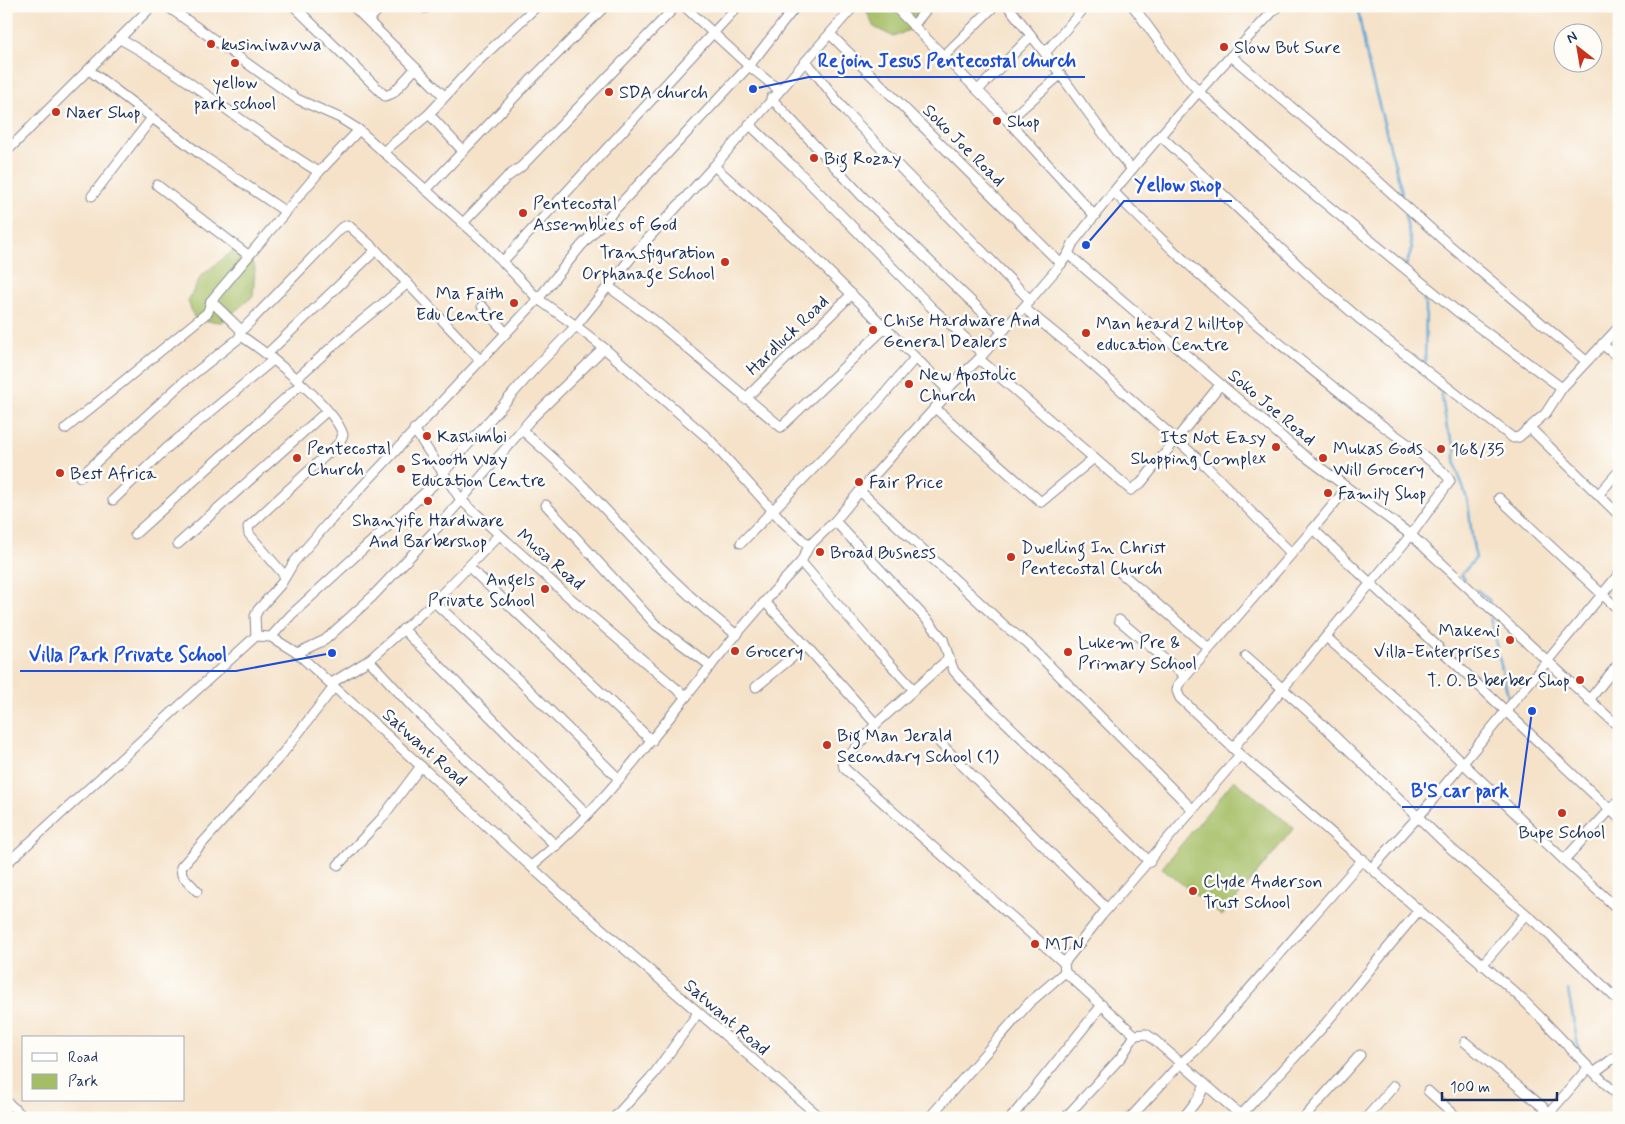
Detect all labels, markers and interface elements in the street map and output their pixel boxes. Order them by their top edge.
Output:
north arrow [1552,22,1602,72]
text: N [1563,28,1580,48]
place label: kusiniwavwa [221,33,322,57]
place label: Slow But Sure [1234,36,1341,60]
marker: kusiniwavwa [205,38,217,50]
marker: Slow But Sure [1218,41,1230,53]
callout: Rejoin Jesus Pentecostal church [809,43,1085,77]
text: Rejoin Jesus Pentecostal church [818,49,1077,75]
marker: yellow park school [229,57,241,69]
place label: yellow park school [194,71,276,116]
place label: SDA church [619,81,708,105]
marker: SDA church [603,86,615,98]
street label: Soko Joe Road [917,99,1010,192]
place label: Naer Shop [66,101,141,125]
marker: Naer Shop [50,106,62,118]
place label: Shop [1007,110,1040,134]
marker: Shop [991,115,1003,127]
place label: Big Rozay [824,147,901,173]
marker: Big Rozay [808,152,820,164]
callout: Yellow shop [1124,167,1232,201]
text: Yellow shop [1134,173,1222,198]
place label: Pentecostal Assemblies of God [533,192,677,237]
marker: Pentecostal Assemblies of God [517,207,529,219]
place label: Transfiguration Orphanage School [582,241,715,288]
marker: Transfiguration Orphanage School [719,256,731,268]
place label: Ma Faith Edu Centre [416,282,504,327]
street label: Hardluck Road [741,290,834,381]
marker: Ma Faith Edu Centre [508,297,520,309]
place label: Chise Hardware And General Dealers [883,309,1040,354]
place label: Man heard 2 hilltop education Centre [1096,312,1244,357]
marker: Chise Hardware And General Dealers [867,324,879,336]
marker: Man heard 2 hilltop education Centre [1080,327,1092,339]
place label: New Apostolic Church [919,363,1016,408]
street label: Soko Joe Road [1222,364,1320,452]
marker: New Apostolic Church [903,378,915,390]
place label: Kashimbi [437,425,507,449]
place label: Its Not Easy Shopping Complex [1131,426,1266,471]
marker: Kashimbi [421,430,433,442]
place label: Pentecostal Church [307,437,391,482]
place label: Mukas Gods Will Grocery [1333,437,1424,482]
place label: 168/35 [1451,438,1504,462]
marker: Its Not Easy Shopping Complex [1270,441,1282,453]
marker: 168/35 [1435,443,1447,455]
place label: Smooth Way Education Centre [411,448,546,493]
marker: Pentecostal Church [291,452,303,464]
marker: Mukas Gods Will Grocery [1317,452,1329,464]
place label: Best Africa [70,462,157,486]
marker: Smooth Way Education Centre [395,463,407,475]
marker: Best Africa [54,467,66,479]
place label: Fair Price [869,471,943,495]
marker: Fair Price [853,476,865,488]
place label: Family Shop [1338,482,1427,506]
marker: Family Shop [1322,487,1334,499]
marker: Shanyife Hardware And Barbershop [422,495,434,507]
place label: Shanyife Hardware And Barbershop [352,509,504,554]
street label: Musa Road [511,524,589,596]
place label: Dwelling In Christ Pentecostal Church [1021,536,1167,581]
place label: Broad Busness [830,541,936,565]
marker: Broad Busness [814,546,826,558]
marker: Dwelling In Christ Pentecostal Church [1005,551,1017,563]
place label: Angels Private School [428,568,535,613]
marker: Angels Private School [539,583,551,595]
place label: Makeni Villa-Enterprises [1374,619,1500,664]
place label: Lukem Pre & Primary School [1078,631,1197,676]
marker: Makeni Villa-Enterprises [1504,634,1516,646]
callout: Villa Park Private School [20,637,236,671]
place label: Grocery [745,640,803,664]
text: Villa Park Private School [29,643,227,668]
marker: Grocery [729,645,741,657]
marker: Lukem Pre & Primary School [1062,646,1074,658]
place label: T. O. B berber Shop [1427,669,1570,693]
marker: T. O. B berber Shop [1574,674,1586,686]
street label: Satwant Road [377,703,472,792]
place label: Big Man Jerald Secondary School (1) [837,724,999,769]
marker: Big Man Jerald Secondary School (1) [821,739,833,751]
callout: B'S car park [1402,773,1519,807]
text: B'S car park [1411,779,1509,804]
marker: Bupe School [1556,807,1568,819]
place label: Bupe School [1518,821,1606,845]
place label: Clyde Anderson Trust School [1203,870,1323,915]
marker: Clyde Anderson Trust School [1187,885,1199,897]
place label: MTN [1045,933,1084,957]
marker: MTN [1029,938,1041,950]
street label: Satwant Road [678,974,774,1062]
legend [22,1036,185,1102]
text: Road [68,1048,98,1068]
scale bar [1442,1069,1558,1101]
text: Park [68,1072,98,1092]
text: 100 m [1450,1078,1490,1098]

